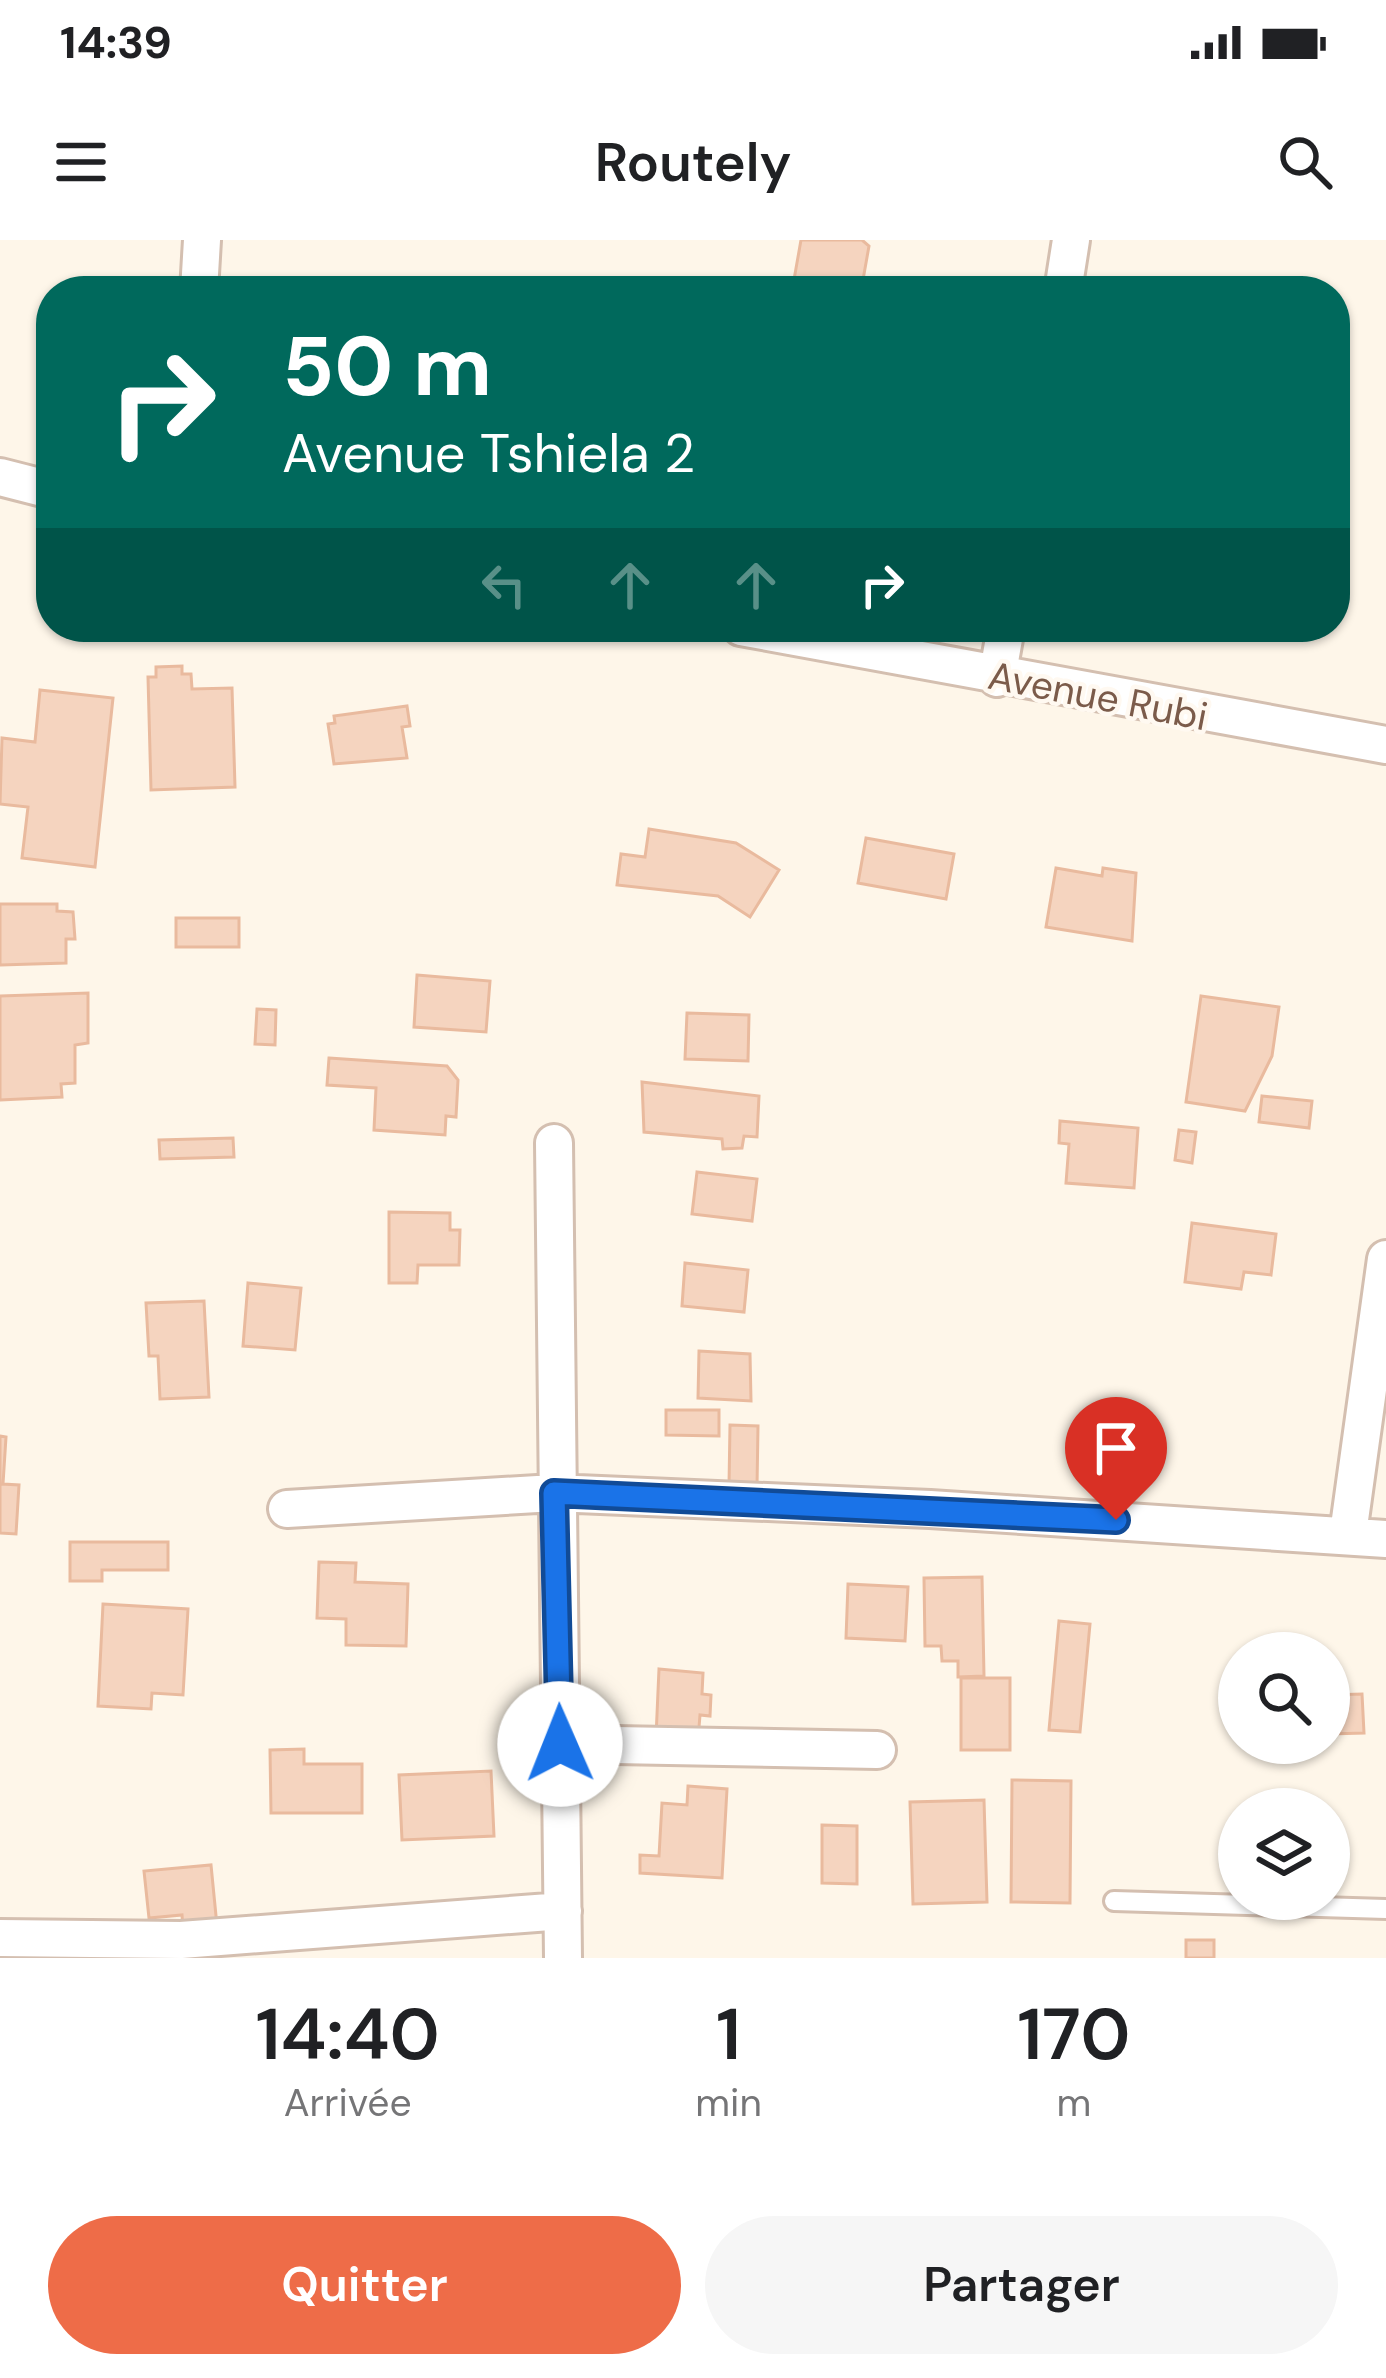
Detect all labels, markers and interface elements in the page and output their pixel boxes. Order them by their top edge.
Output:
text: 14:39 [60,13,172,72]
text: Routely [595,127,791,198]
icon: menu [48,129,114,195]
icon: search [1272,129,1338,195]
text: 50 m [282,312,492,421]
icon: right [84,324,240,480]
text: Avenue Tshiela 2 [282,418,695,489]
icon: left [471,552,537,618]
icon: ahead [597,552,663,618]
icon: ahead [723,552,789,618]
icon: right [849,552,915,618]
street label: Avenue Rubi [984,650,1212,742]
pin [1065,1397,1167,1520]
icon: arrive [1083,1415,1149,1481]
map controls [1218,1632,1350,1920]
button: search [1218,1632,1350,1764]
position arrow [497,1681,623,1807]
button: layers [1218,1788,1350,1920]
text: 14:40 [255,1988,440,2081]
text: 1 [716,1988,741,2081]
text: 170 [1017,1988,1131,2081]
text: Arrivée [284,2077,412,2128]
text: min [695,2077,762,2128]
text: m [1057,2077,1091,2128]
button: Quitter [48,2216,681,2354]
button: Partager [705,2216,1338,2354]

